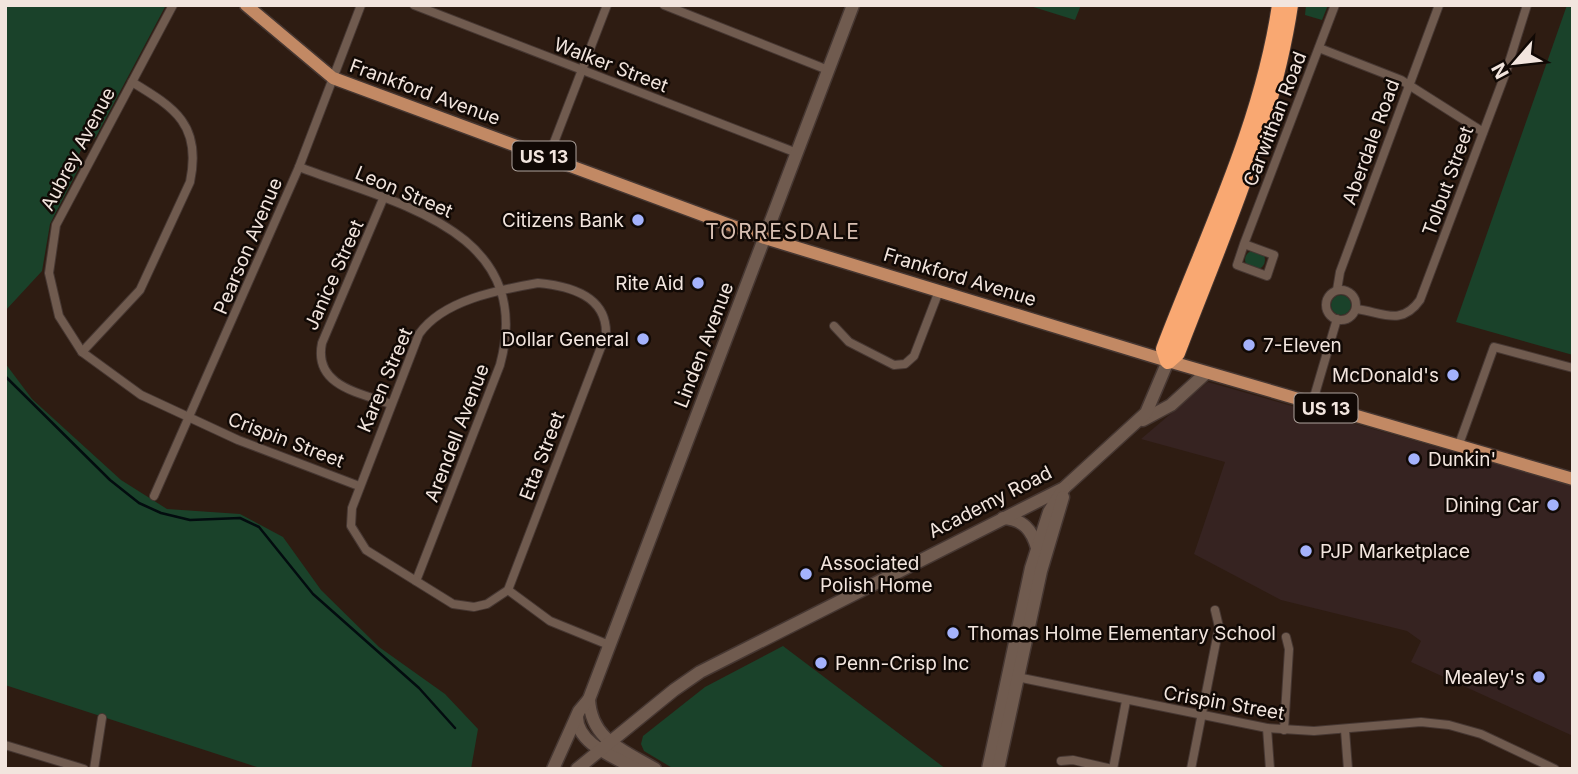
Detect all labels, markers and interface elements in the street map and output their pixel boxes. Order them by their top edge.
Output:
north arrow [1480,28,1550,98]
street label: Walker Street [551,33,671,97]
street label: Carwithan Road [1239,48,1311,190]
street label: Frankford Avenue [347,54,503,130]
text: N [1487,59,1514,83]
street label: Aberdale Road [1338,76,1404,208]
street label: Aubrey Avenue [36,83,120,215]
street label: Tolbut Street [1418,123,1478,239]
road number: US 13 [512,141,576,170]
street label: Leon Street [352,161,456,223]
street label: Pearson Avenue [209,174,287,318]
place label: Citizens Bank [502,209,625,232]
marker: Citizens Bank [630,212,646,228]
street label: Janice Street [299,216,369,334]
district label: TORRESDALE [705,219,861,244]
street label: Frankford Avenue [881,243,1039,311]
place label: Rite Aid [615,272,684,295]
marker: Rite Aid [690,275,706,291]
street label: Linden Avenue [670,279,738,411]
street label: Karen Street [353,324,417,436]
place label: Dollar General [502,328,629,351]
marker: Dollar General [635,331,651,347]
place label: 7-Eleven [1263,334,1342,357]
marker: 7-Eleven [1241,337,1257,353]
street label: Arendell Avenue [420,361,494,505]
place label: McDonald's [1332,364,1439,387]
marker: McDonald's [1445,367,1461,383]
road number: US 13 [1294,394,1358,422]
street label: Crispin Street [225,407,347,473]
street label: Etta Street [515,408,569,504]
place label: Dunkin' [1428,448,1496,471]
marker: Dunkin' [1406,451,1422,467]
street label: Academy Road [924,461,1056,543]
place label: Dining Car [1445,494,1539,517]
marker: Dining Car [1545,497,1561,513]
place label: PJP Marketplace [1320,540,1470,563]
marker: PJP Marketplace [1298,543,1314,559]
place label: Associated Polish Home [820,552,932,597]
marker: Associated Polish Home [798,566,814,582]
place label: Thomas Holme Elementary School [967,622,1276,645]
marker: Thomas Holme Elementary School [945,625,961,641]
place label: Penn-Crisp Inc [835,652,969,675]
marker: Penn-Crisp Inc [813,655,829,671]
place label: Mealey's [1444,666,1525,689]
marker: Mealey's [1531,669,1547,685]
street label: Crispin Street [1162,681,1286,725]

